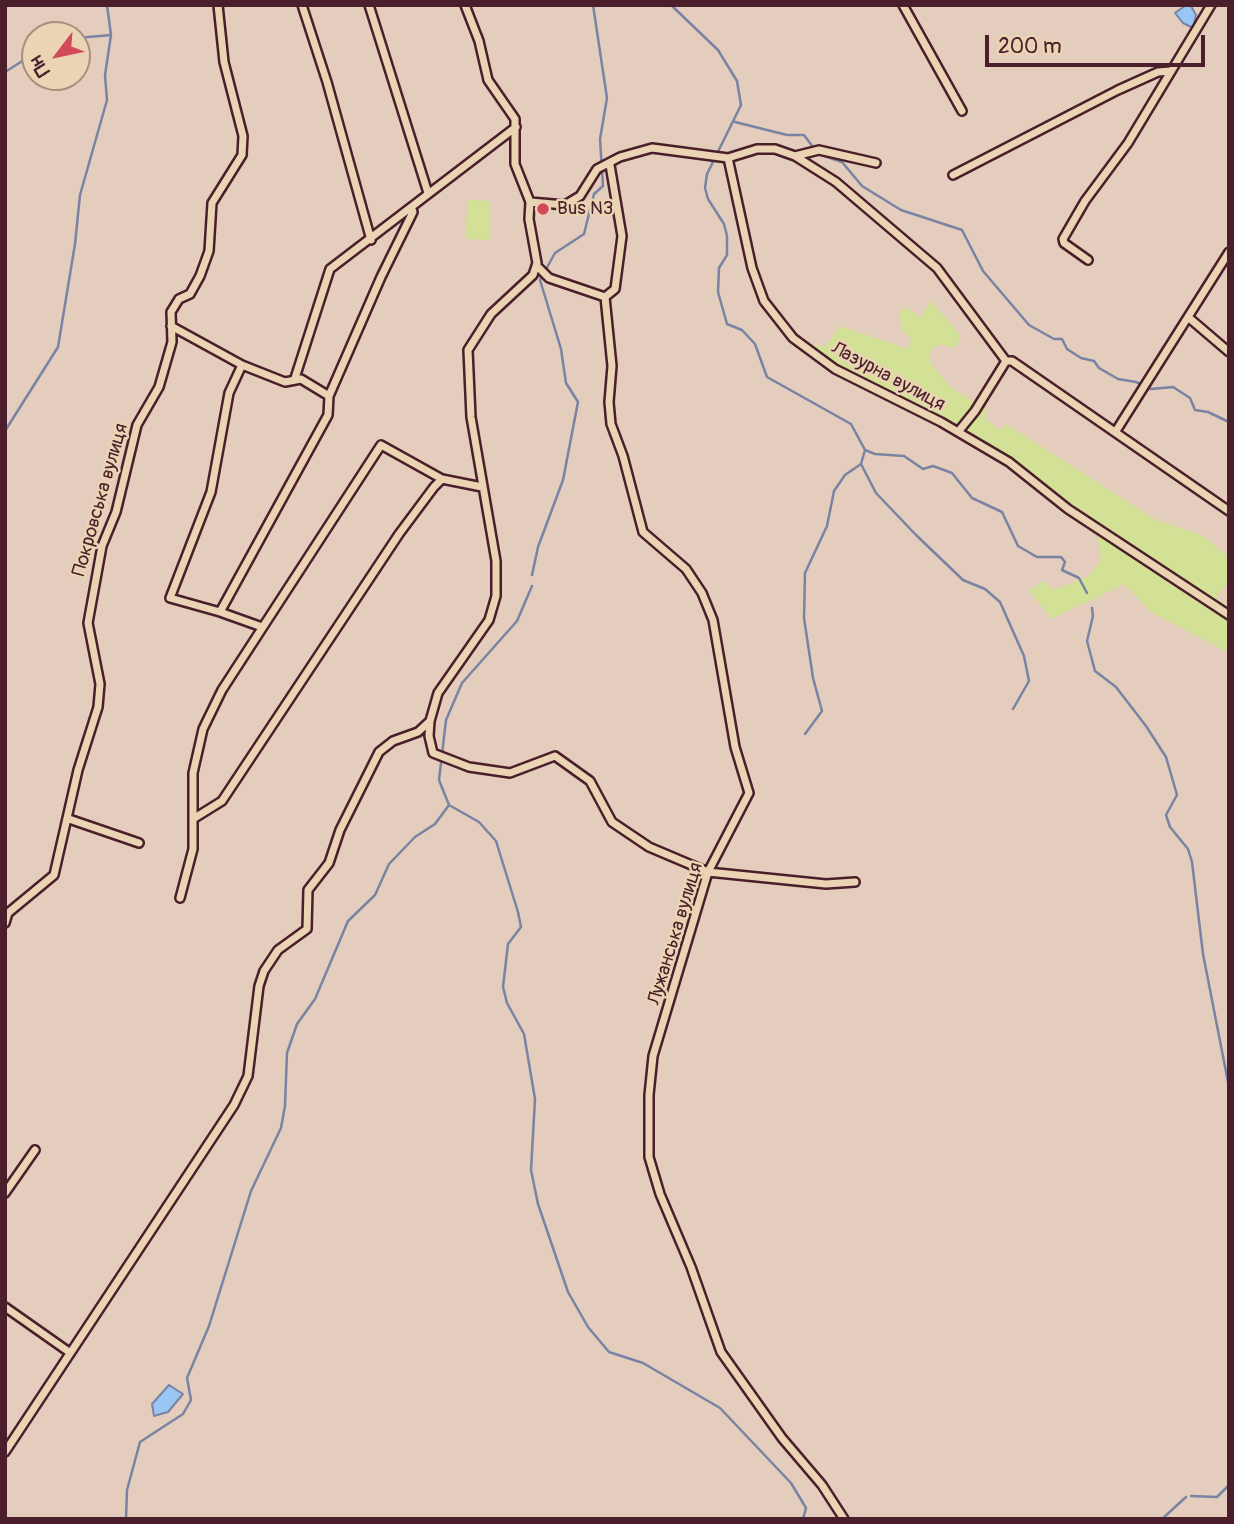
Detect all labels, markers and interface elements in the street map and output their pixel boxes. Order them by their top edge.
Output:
north arrow [21,21,91,91]
scale bar [989,21,1210,65]
text: 200 m [998,33,1062,60]
text: Пн [24,51,56,81]
place label: Bus N3 [557,198,613,220]
marker: Bus N3 [535,201,551,217]
street label: Лазурна вулиця [827,337,949,417]
street label: Покровська вулиця [68,421,134,579]
street label: Лужанська вулиця [643,860,709,1008]

